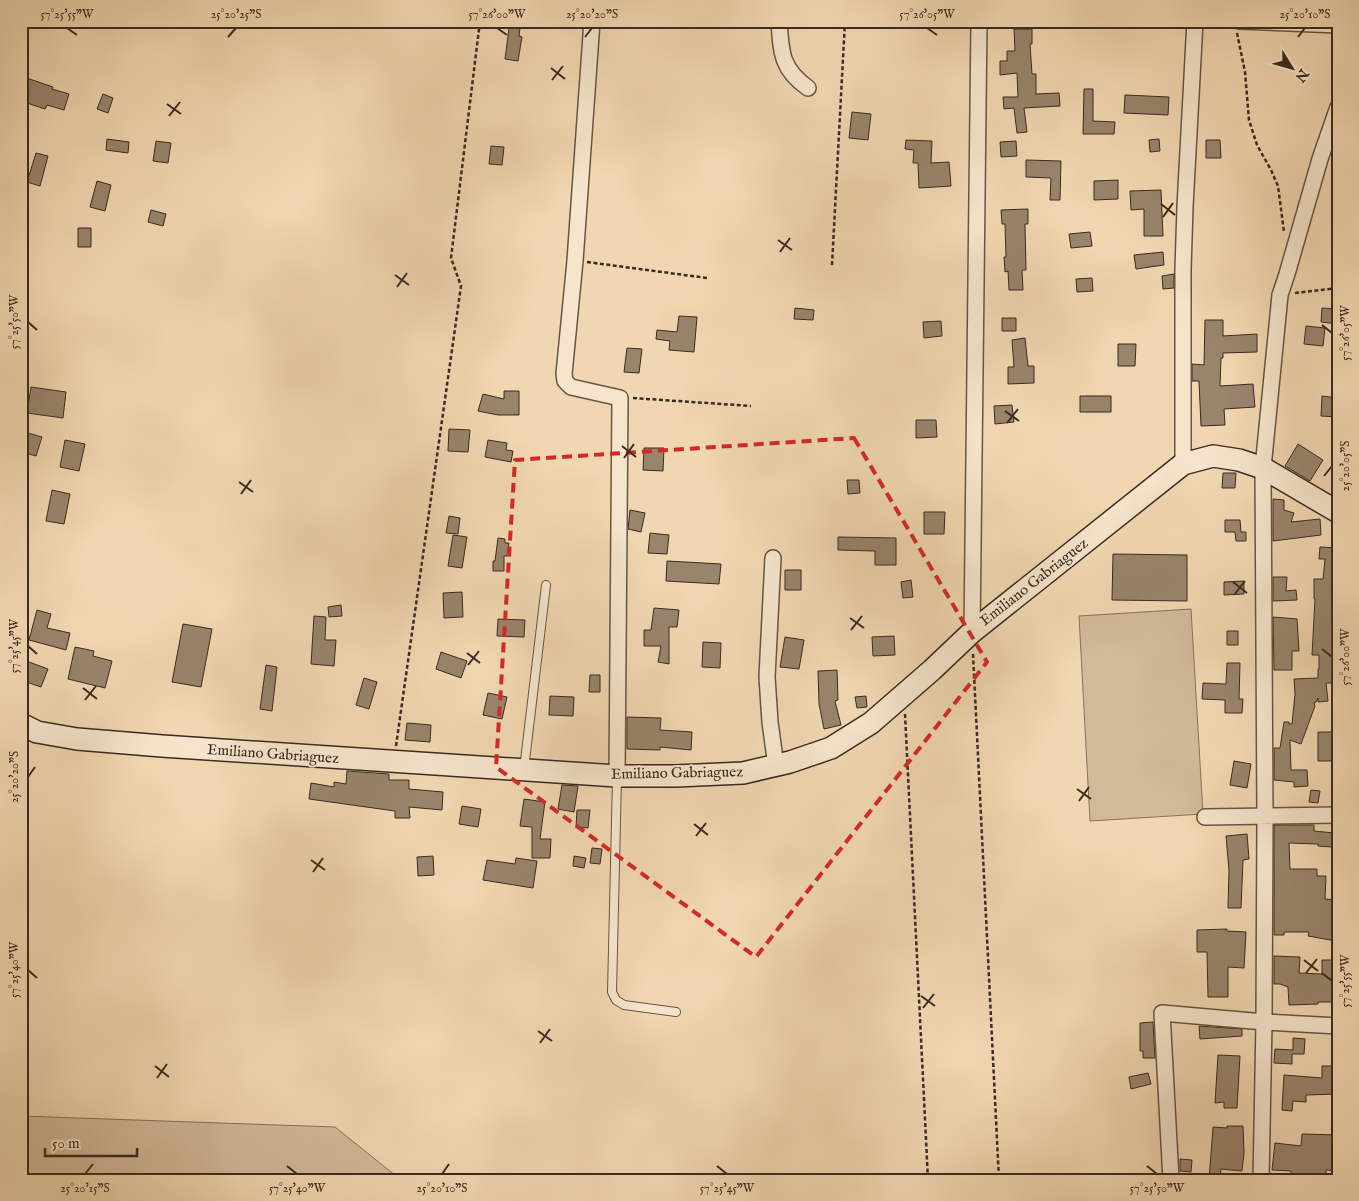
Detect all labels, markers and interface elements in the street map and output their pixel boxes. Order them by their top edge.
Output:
text: 57°25'55"W [40,7,94,22]
text: 25°20'25"S [211,7,261,22]
text: 57°26'00"W [469,7,526,22]
text: 25°20'20"S [566,7,618,22]
text: 57°26'05"W [899,7,955,22]
text: 25°20'10"S [1280,7,1331,22]
north arrow [1266,42,1316,92]
text: N [1291,64,1313,85]
text: 57°25'50"W [7,294,22,349]
text: 57°26'05"W [1338,305,1353,361]
text: 25°20'05"S [1338,441,1353,491]
street label: Emiliano Gabriaguez [976,534,1092,630]
text: 57°25'45"W [7,618,22,673]
text: 57°26'00"W [1338,628,1353,685]
street label: Emiliano Gabriaguez [206,740,340,768]
text: 25°20'20"S [7,751,22,803]
street label: Emiliano Gabriaguez [611,762,743,784]
text: 57°25'40"W [7,941,22,998]
text: 57°25'55"W [1338,954,1353,1008]
scale bar [45,1126,138,1158]
text: 50 m [52,1134,80,1153]
text: 25°20'15"S [60,1181,110,1196]
text: 57°25'40"W [269,1181,326,1196]
text: 25°20'10"S [417,1181,468,1196]
text: 57°25'45"W [700,1181,755,1196]
text: 57°25'50"W [1130,1181,1185,1196]

